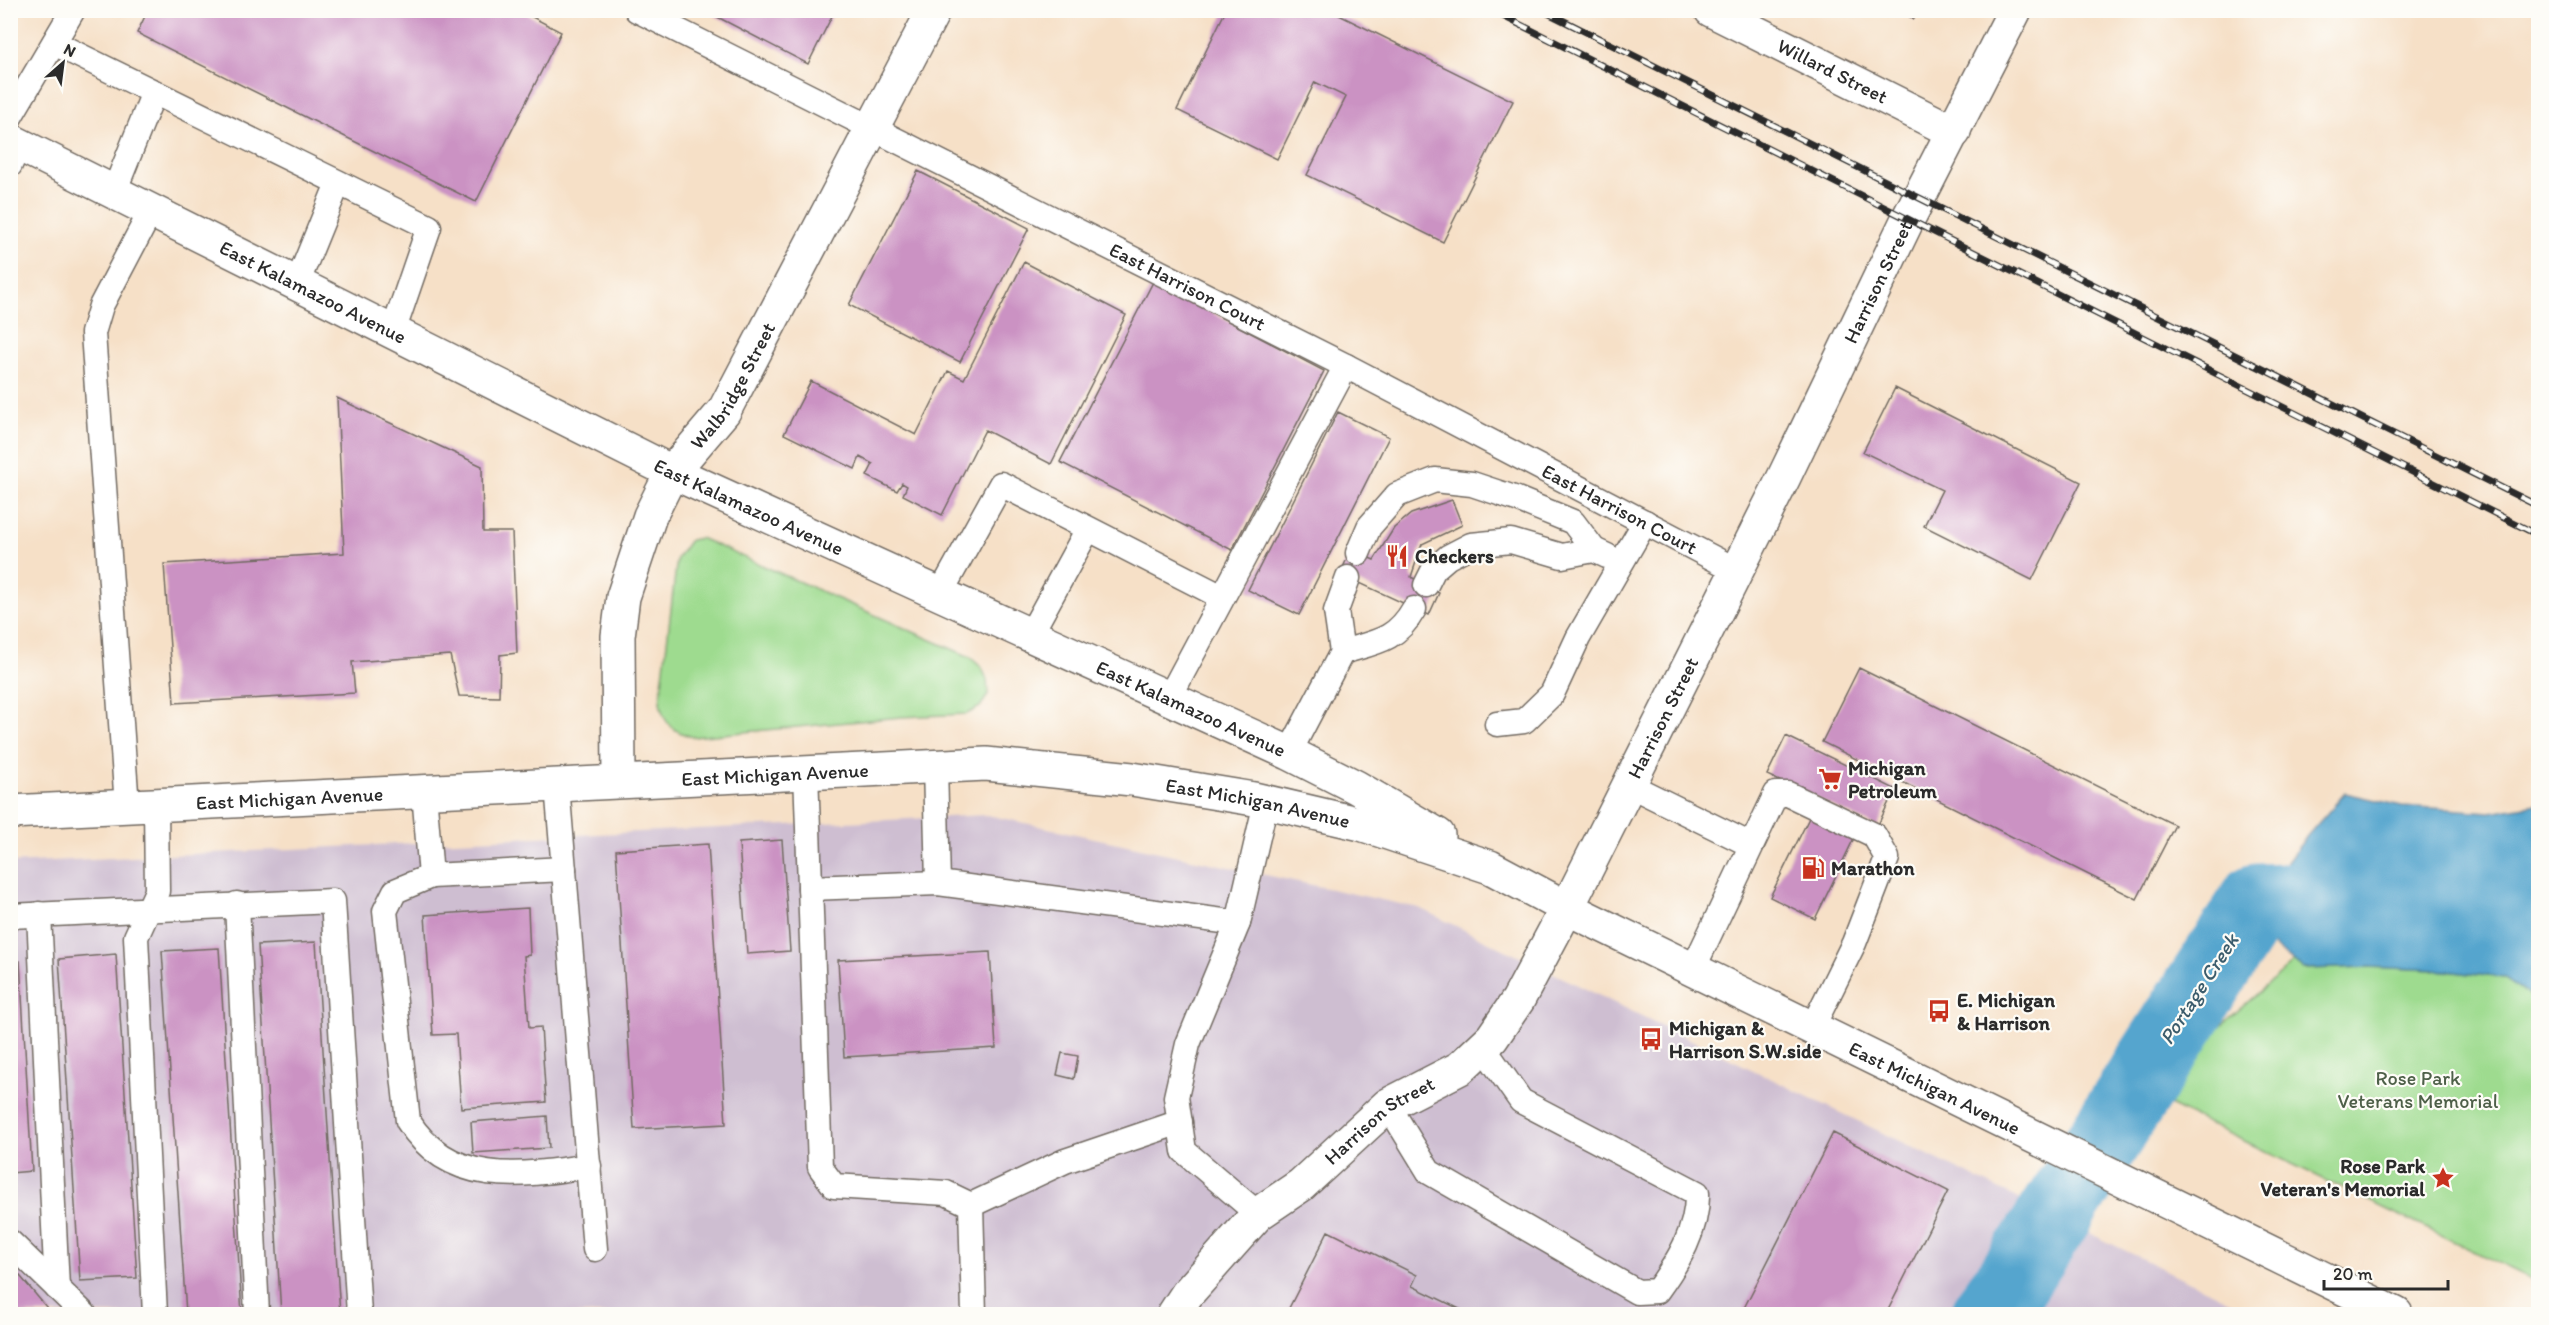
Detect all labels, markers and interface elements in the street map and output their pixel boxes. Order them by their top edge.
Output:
north arrow [33,33,93,93]
street label: Willard Street [1773,33,1892,109]
text: N [61,39,79,61]
street label: Harrison Street [1838,217,1917,347]
street label: East Kalamazoo Avenue [216,235,410,349]
street label: East Harrison Court [1105,237,1270,336]
street label: Walbridge Street [685,318,780,454]
street label: East Kalamazoo Avenue [650,453,847,561]
street label: East Harrison Court [1538,459,1702,560]
restaurant icon: Checkers [1384,543,1410,569]
place label: Checkers [1415,544,1494,568]
street label: Harrison Street [1622,653,1703,783]
street label: East Kalamazoo Avenue [1093,655,1290,762]
place label: Michigan Petroleum [1848,756,1937,803]
street label: East Michigan Avenue [681,758,869,791]
supermarket icon: Michigan Petroleum [1817,766,1843,792]
street label: East Michigan Avenue [1164,773,1352,833]
street label: East Michigan Avenue [195,782,384,815]
fuel station icon: Marathon [1800,855,1826,881]
place label: Marathon [1831,856,1915,880]
water label: Portage Creek [2154,928,2244,1049]
place label: E. Michigan & Harrison [1957,988,2056,1035]
bus stop icon: E. Michigan & Harrison [1926,998,1952,1024]
place label: Michigan & Harrison S.W.side [1669,1016,1822,1063]
bus stop icon: Michigan & Harrison S.W.side [1638,1026,1664,1052]
street label: East Michigan Avenue [1845,1036,2024,1140]
park label: Rose Park Veterans Memorial [2338,1066,2499,1113]
street label: Harrison Street [1319,1071,1439,1170]
place label: Rose Park Veteran's Memorial [2260,1154,2426,1201]
place icon: Rose Park Veteran's Memorial [2430,1165,2456,1191]
scale bar [2324,1253,2448,1291]
text: 20 m [2333,1263,2373,1285]

